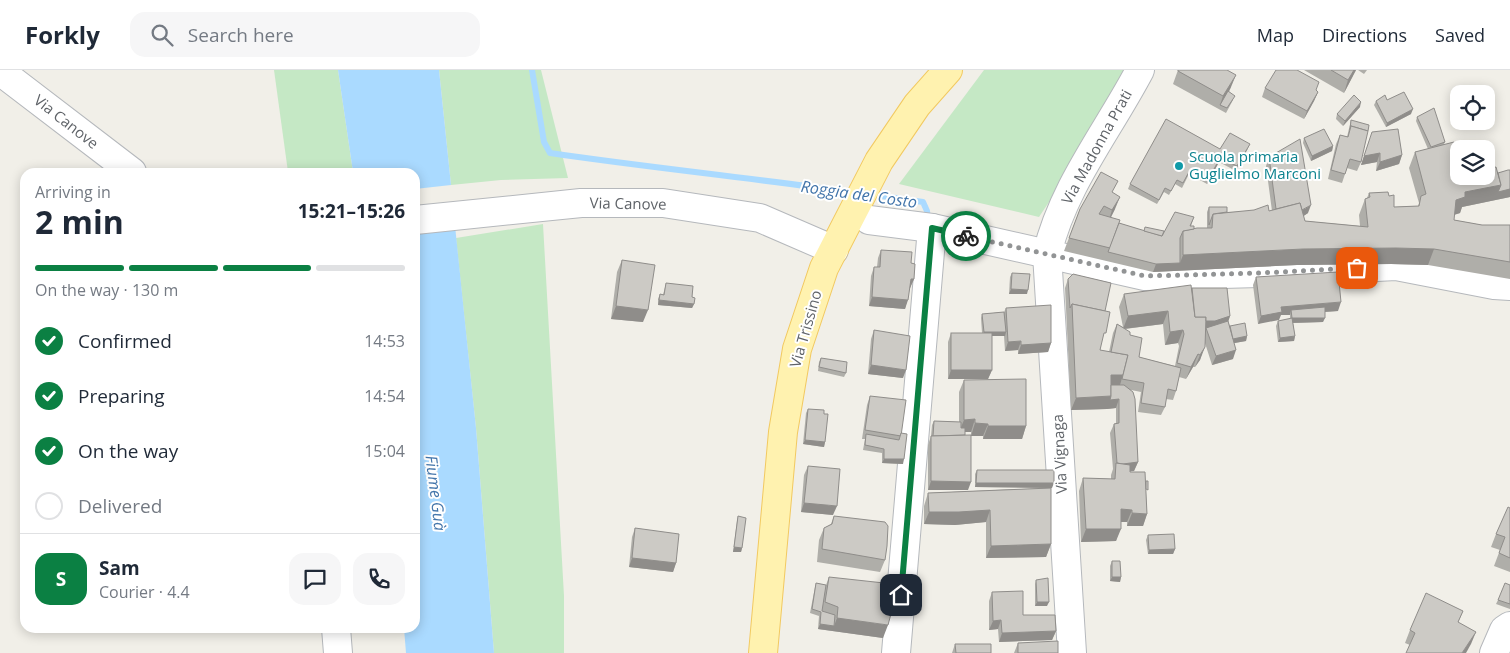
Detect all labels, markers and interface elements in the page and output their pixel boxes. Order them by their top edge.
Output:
search box [130,12,480,57]
text: Forkly [25,18,100,51]
icon: search [148,21,176,49]
text: Search here [188,22,294,48]
text: Map [1257,23,1294,47]
text: Directions [1322,23,1407,47]
text: Saved [1435,23,1485,47]
map controls [1450,85,1495,185]
button: locate [1450,85,1495,130]
street label: Via Madonna Prati [1056,86,1136,207]
street label: Via Canove [30,90,103,153]
button: layers [1450,140,1495,185]
place label: Scuola primaria Guglielmo Marconi [1189,146,1321,183]
marker: Scuola primaria Guglielmo Marconi [1173,160,1185,172]
water label: Roggia del Costo [800,175,918,213]
text: Arriving in [35,181,111,203]
street label: Via Canove [589,192,667,214]
text: 15:21–15:26 [298,198,405,224]
text: 2 min [35,200,124,243]
courier [941,211,991,261]
icon: bike [952,222,980,250]
pin [1336,247,1378,289]
icon: bag [1343,254,1371,282]
text: On the way · 130 m [35,279,178,301]
street label: Via Trissino [784,288,826,370]
icon: check [35,327,63,355]
text: Confirmed [78,328,172,354]
text: 14:53 [364,330,405,352]
icon: check [35,382,63,410]
text: Preparing [78,383,165,409]
text: 14:54 [364,385,405,407]
street label: Via Vignaga [1047,414,1071,494]
icon: check [35,437,63,465]
text: On the way [78,438,178,464]
text: 15:04 [364,440,405,462]
water label: Fiume Guà [420,454,452,532]
text: Delivered [78,493,162,519]
button: chat [289,553,341,605]
button: phone [353,553,405,605]
text: Sam [99,555,140,581]
text: S [56,566,66,592]
pin [880,574,922,616]
text: Courier · 4.4 [99,581,190,603]
icon: home [887,581,915,609]

